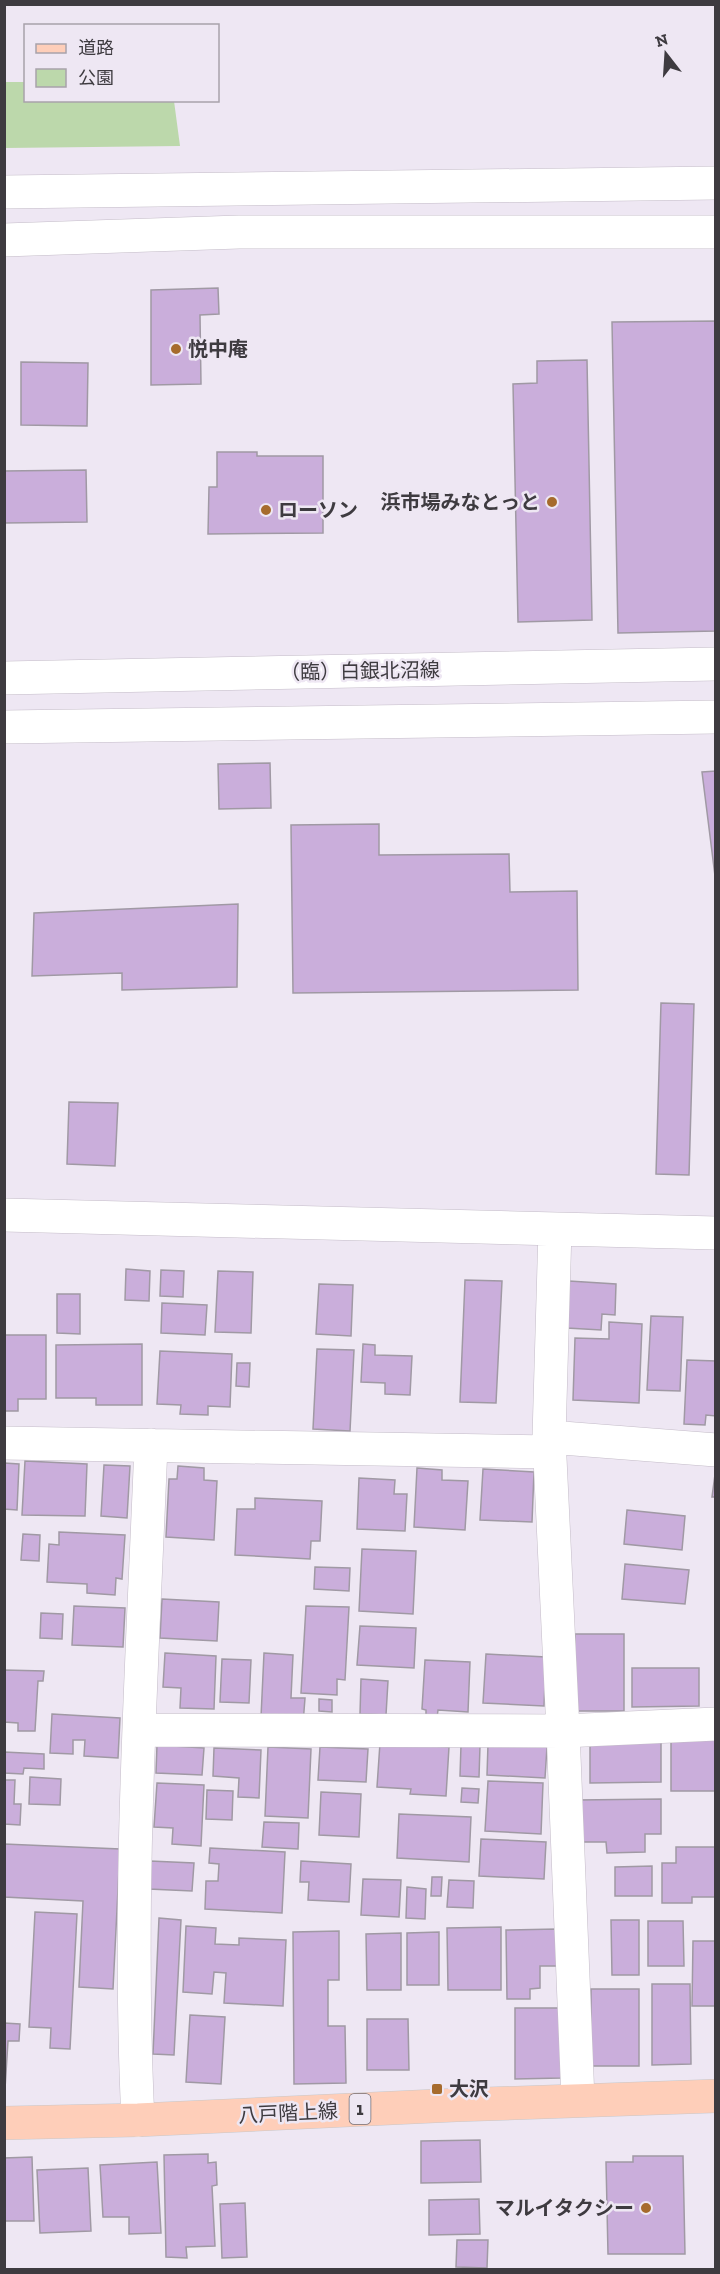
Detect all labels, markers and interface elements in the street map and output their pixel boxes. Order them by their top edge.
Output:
legend [24,24,219,102]
north arrow [636,24,696,84]
text: N [653,29,670,51]
text: 道路 [78,37,114,59]
text: 公園 [78,67,114,89]
place label: 悦中庵 [188,337,248,361]
marker: 悦中庵 [169,342,183,356]
place label: 浜市場みなとっと [381,490,540,514]
marker: 浜市場みなとっと [545,495,559,509]
place label: ローソン [278,498,358,522]
marker: ローソン [259,503,273,517]
street label: （臨）白銀北沼線 [280,658,440,684]
place label: 大沢 [449,2077,489,2101]
marker: 大沢 [430,2082,444,2096]
road number: 1 [350,2094,370,2124]
street label: 八戸階上線 [237,2098,339,2128]
place label: マルイタクシー [495,2196,634,2220]
marker: マルイタクシー [639,2201,653,2215]

